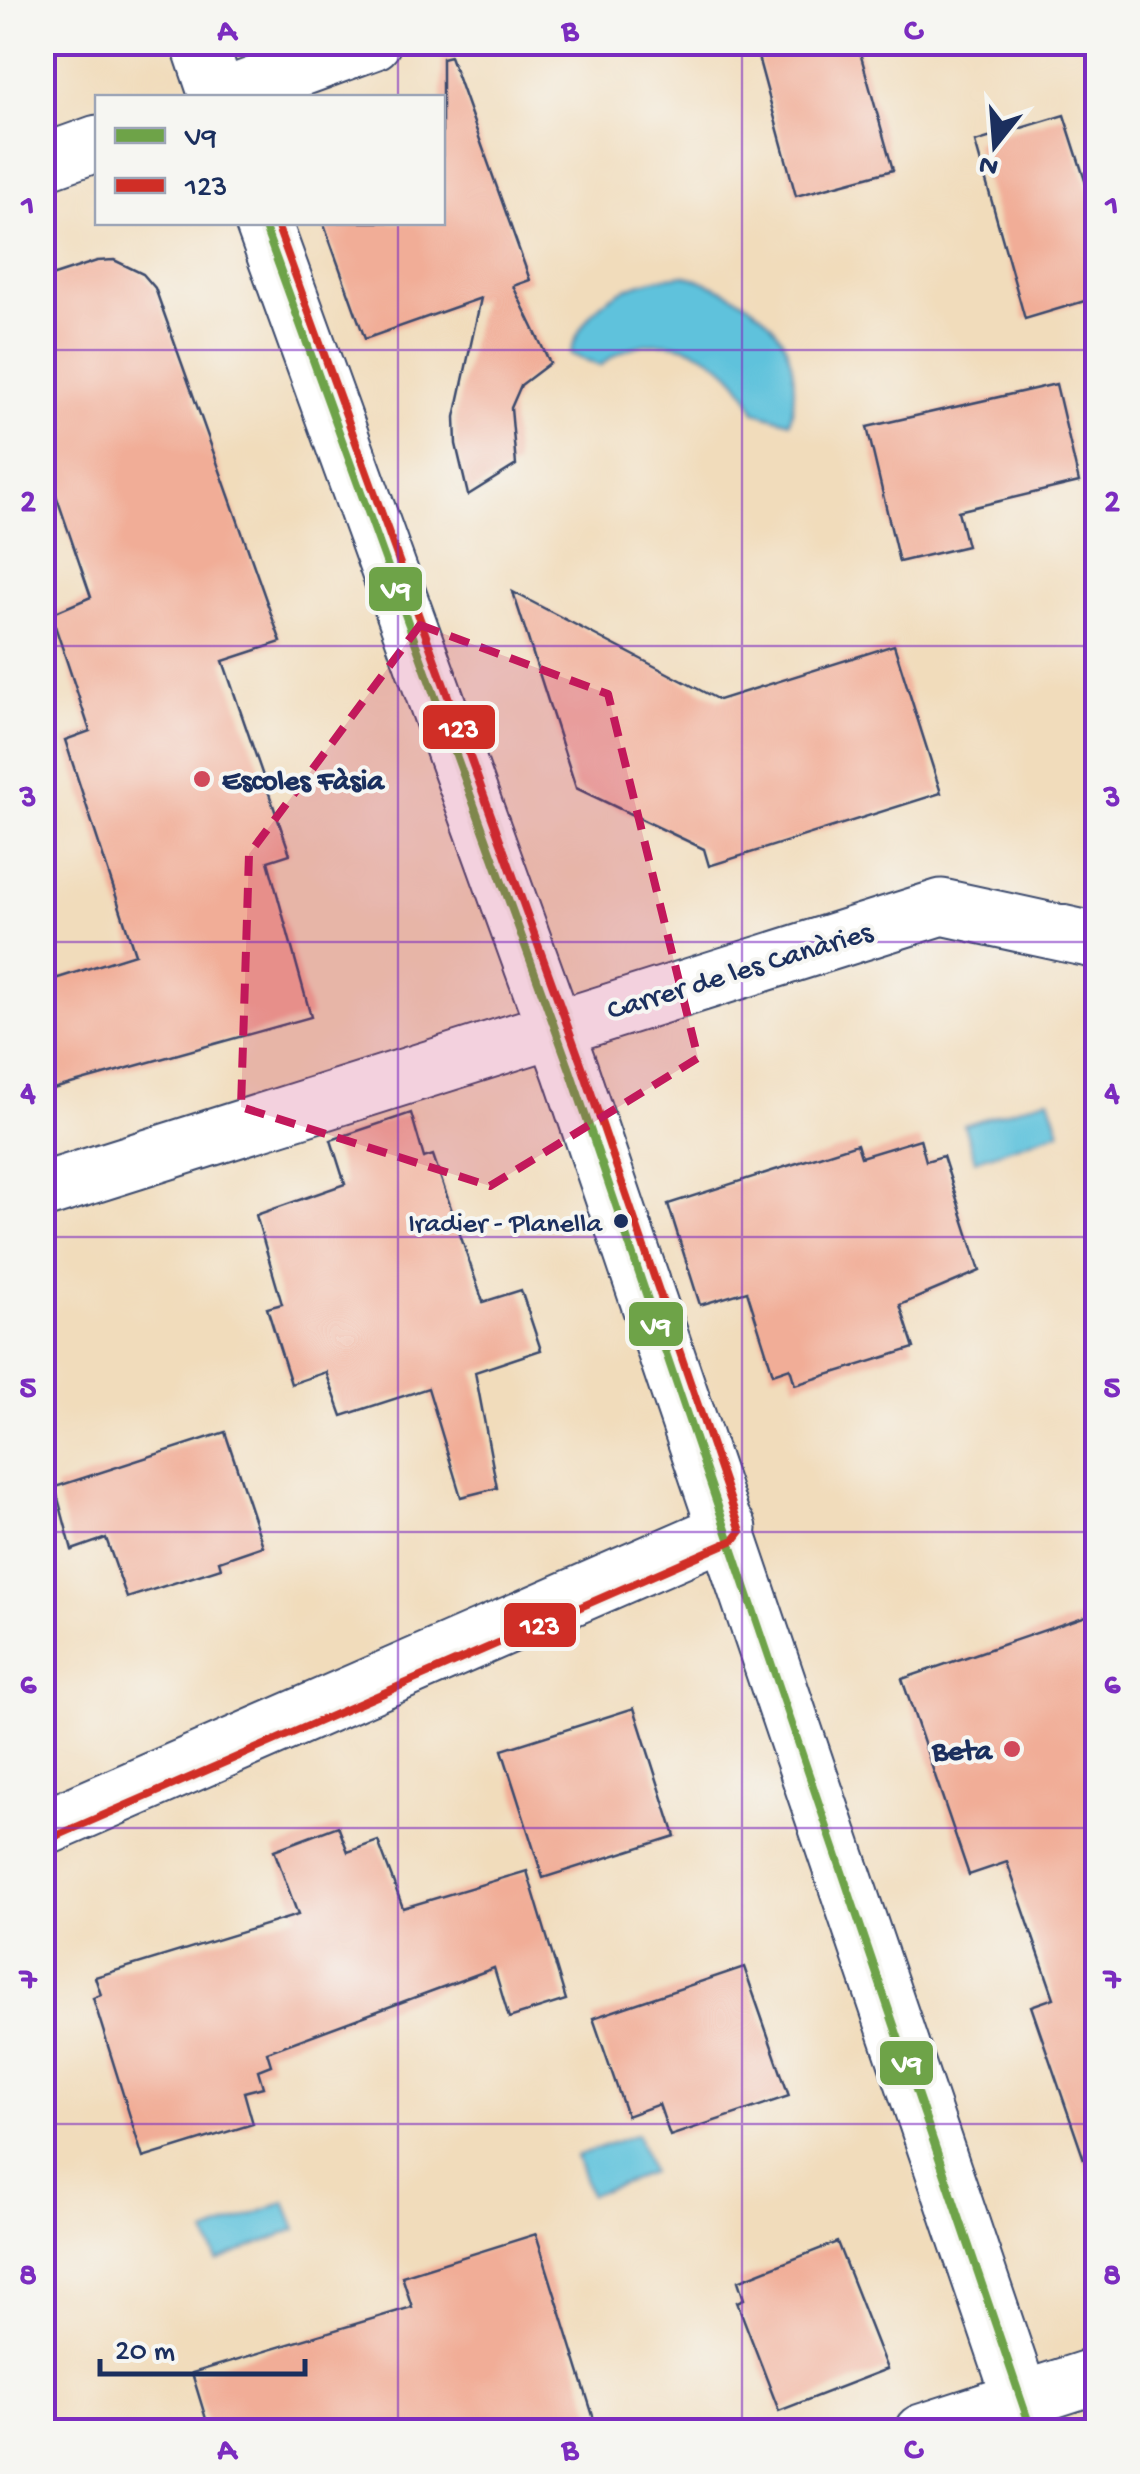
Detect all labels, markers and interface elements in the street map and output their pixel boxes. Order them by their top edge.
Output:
text: A [217,14,239,52]
text: B [561,14,580,52]
text: C [904,14,924,52]
legend [95,95,445,225]
north arrow [945,95,1045,195]
text: V9 [184,122,217,157]
text: N [975,146,1003,183]
text: 123 [184,172,227,207]
text: 1 [21,189,34,227]
text: 1 [1105,189,1118,227]
text: 2 [20,485,36,523]
text: 2 [1104,485,1120,523]
line badge: V9 [367,565,424,613]
text: V9 [379,576,411,609]
line badge: 123 [421,703,497,751]
text: 123 [438,715,479,748]
place label: Escoles Fàsia [222,766,385,801]
marker: Escoles Fàsia [191,768,213,790]
text: 3 [19,780,36,818]
text: 3 [1103,780,1120,818]
street label: Carrer de les Canàries [604,916,878,1030]
text: 4 [19,1076,36,1114]
text: 4 [1103,1076,1120,1114]
place label: Iradier - Planella [408,1209,603,1242]
marker: Iradier - Planella [611,1211,631,1231]
line badge: V9 [627,1300,685,1348]
text: V9 [639,1312,671,1345]
text: 5 [20,1371,37,1409]
text: 5 [1104,1371,1121,1409]
line badge: 123 [502,1601,578,1649]
text: 123 [519,1612,560,1645]
text: 6 [20,1667,37,1705]
text: 6 [1104,1667,1121,1705]
place label: Beta [931,1736,993,1771]
marker: Beta [1001,1738,1023,1760]
text: 7 [18,1962,38,2000]
text: 7 [1102,1962,1122,2000]
line badge: V9 [878,2039,935,2087]
text: V9 [890,2050,922,2083]
text: 8 [19,2258,37,2296]
text: 8 [1103,2258,1121,2296]
scale bar [100,2314,305,2376]
text: 20 m [115,2336,175,2371]
text: A [217,2433,239,2471]
text: B [561,2433,580,2471]
text: C [904,2433,924,2471]

